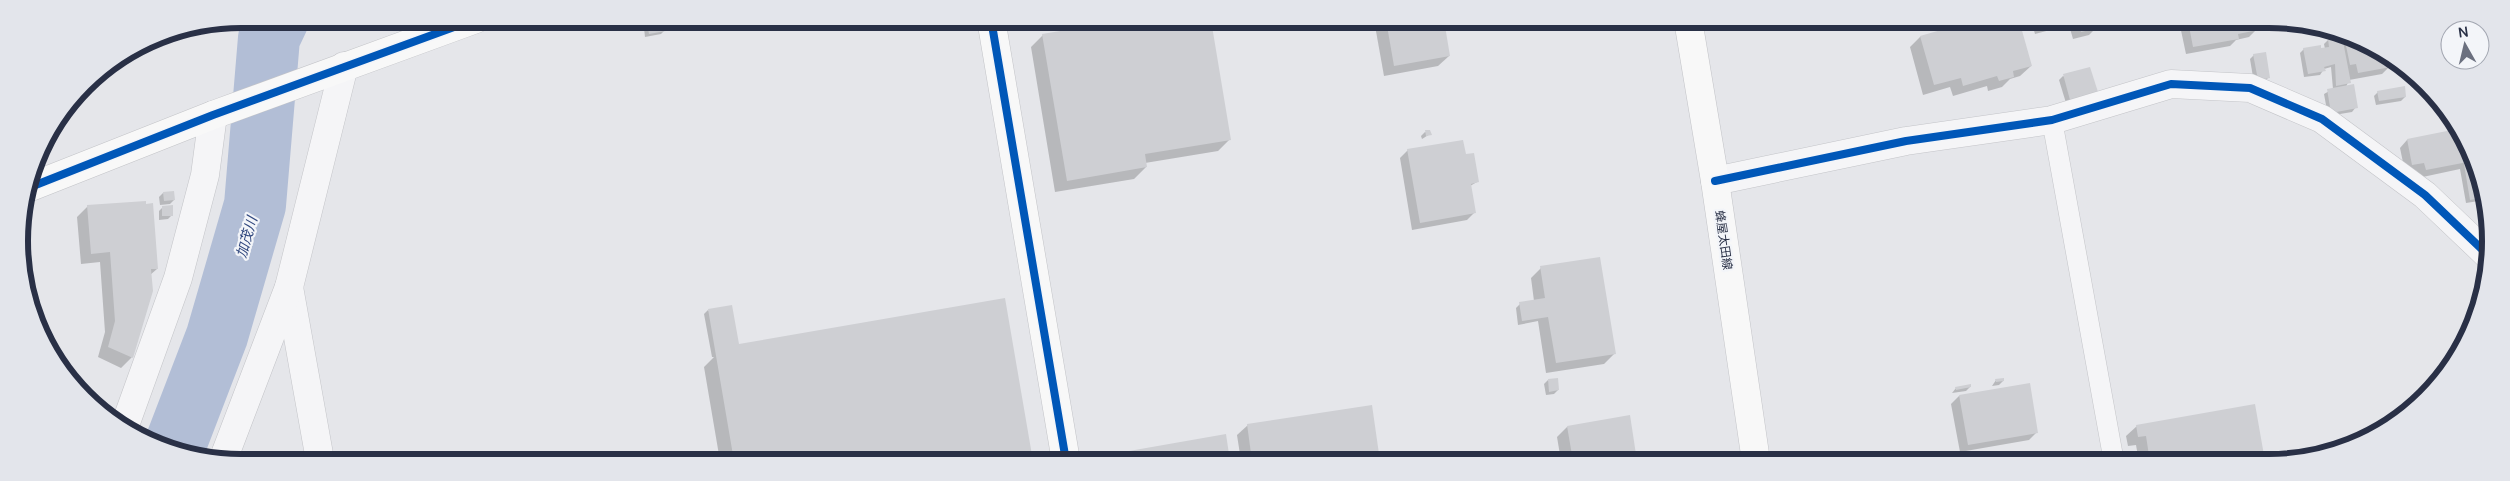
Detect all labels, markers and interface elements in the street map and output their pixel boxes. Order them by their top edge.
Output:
north arrow [2440,20,2490,70]
text: N [2457,22,2469,42]
street label: 蜂屋太田線 [1711,209,1737,271]
water label: 加茂川 [231,212,261,260]

